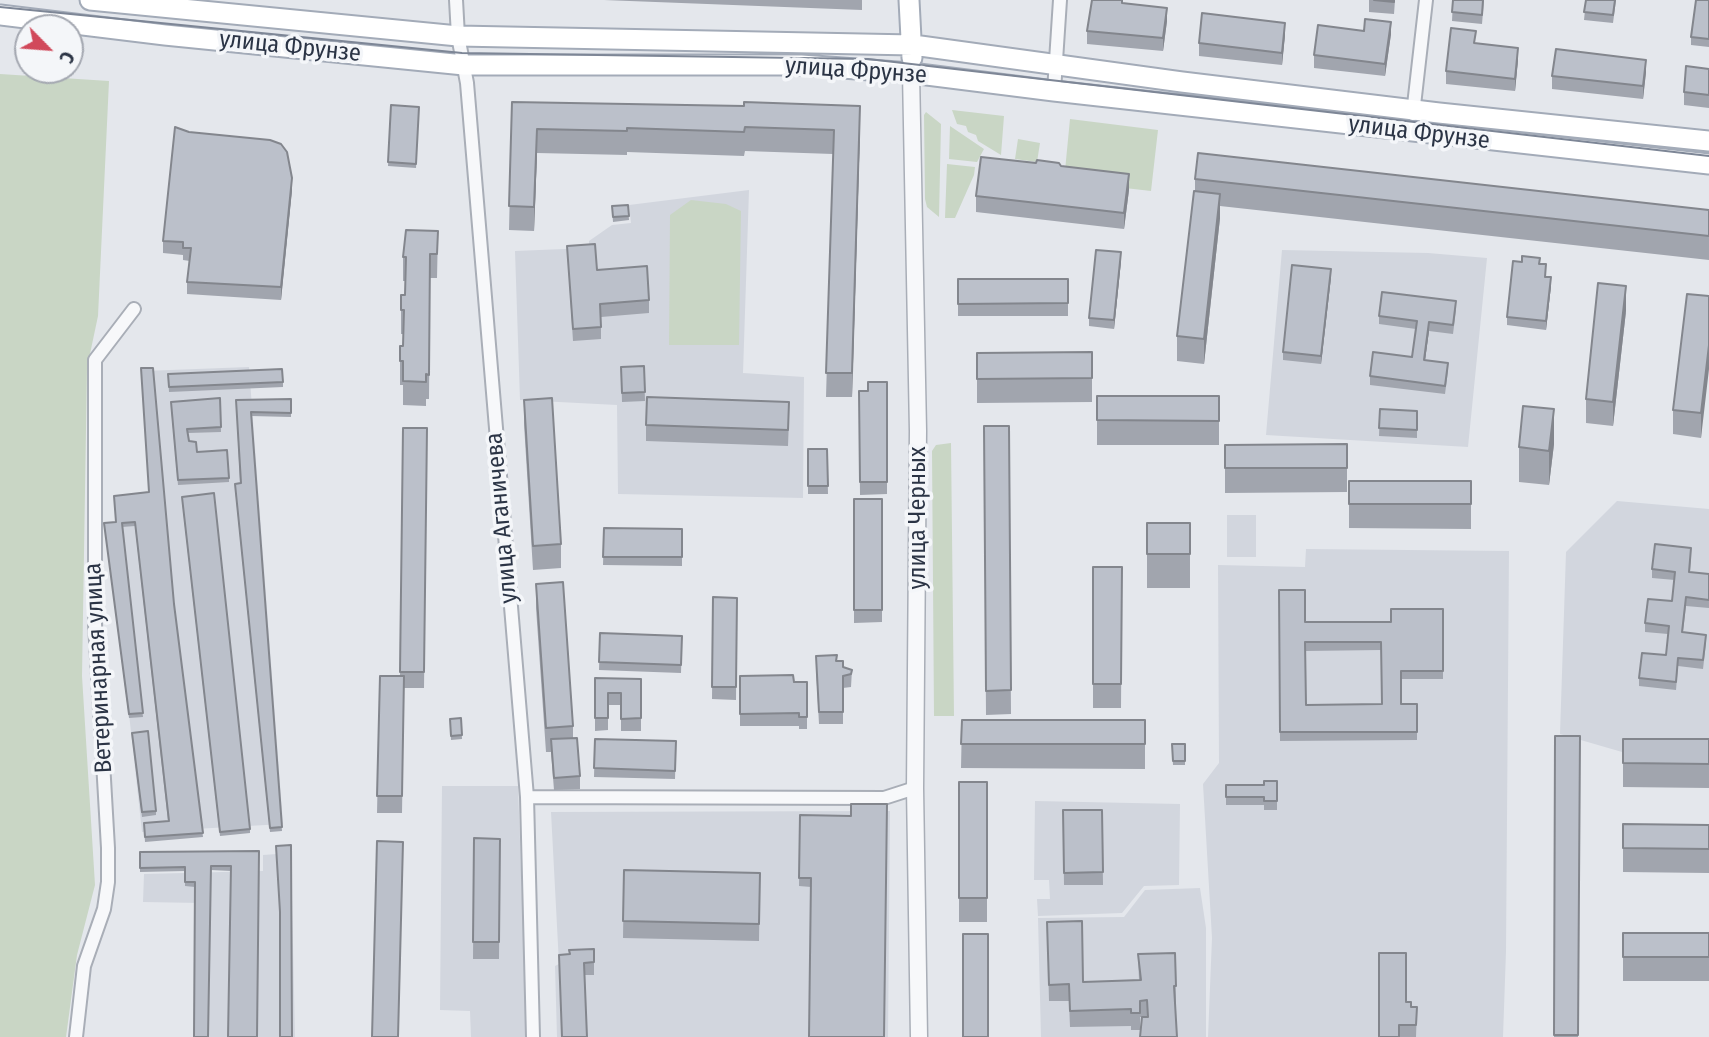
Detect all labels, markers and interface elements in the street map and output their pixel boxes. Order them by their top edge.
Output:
north arrow [14,14,84,84]
street label: улица Фрунзе [218,25,362,69]
text: С [54,48,79,67]
street label: улица Фрунзе [784,52,928,90]
street label: улица Фрунзе [1347,110,1491,156]
street label: улица Аганичева [480,431,524,605]
street label: улица Черных [904,447,932,589]
street label: Ветеринарная улица [79,562,119,774]

